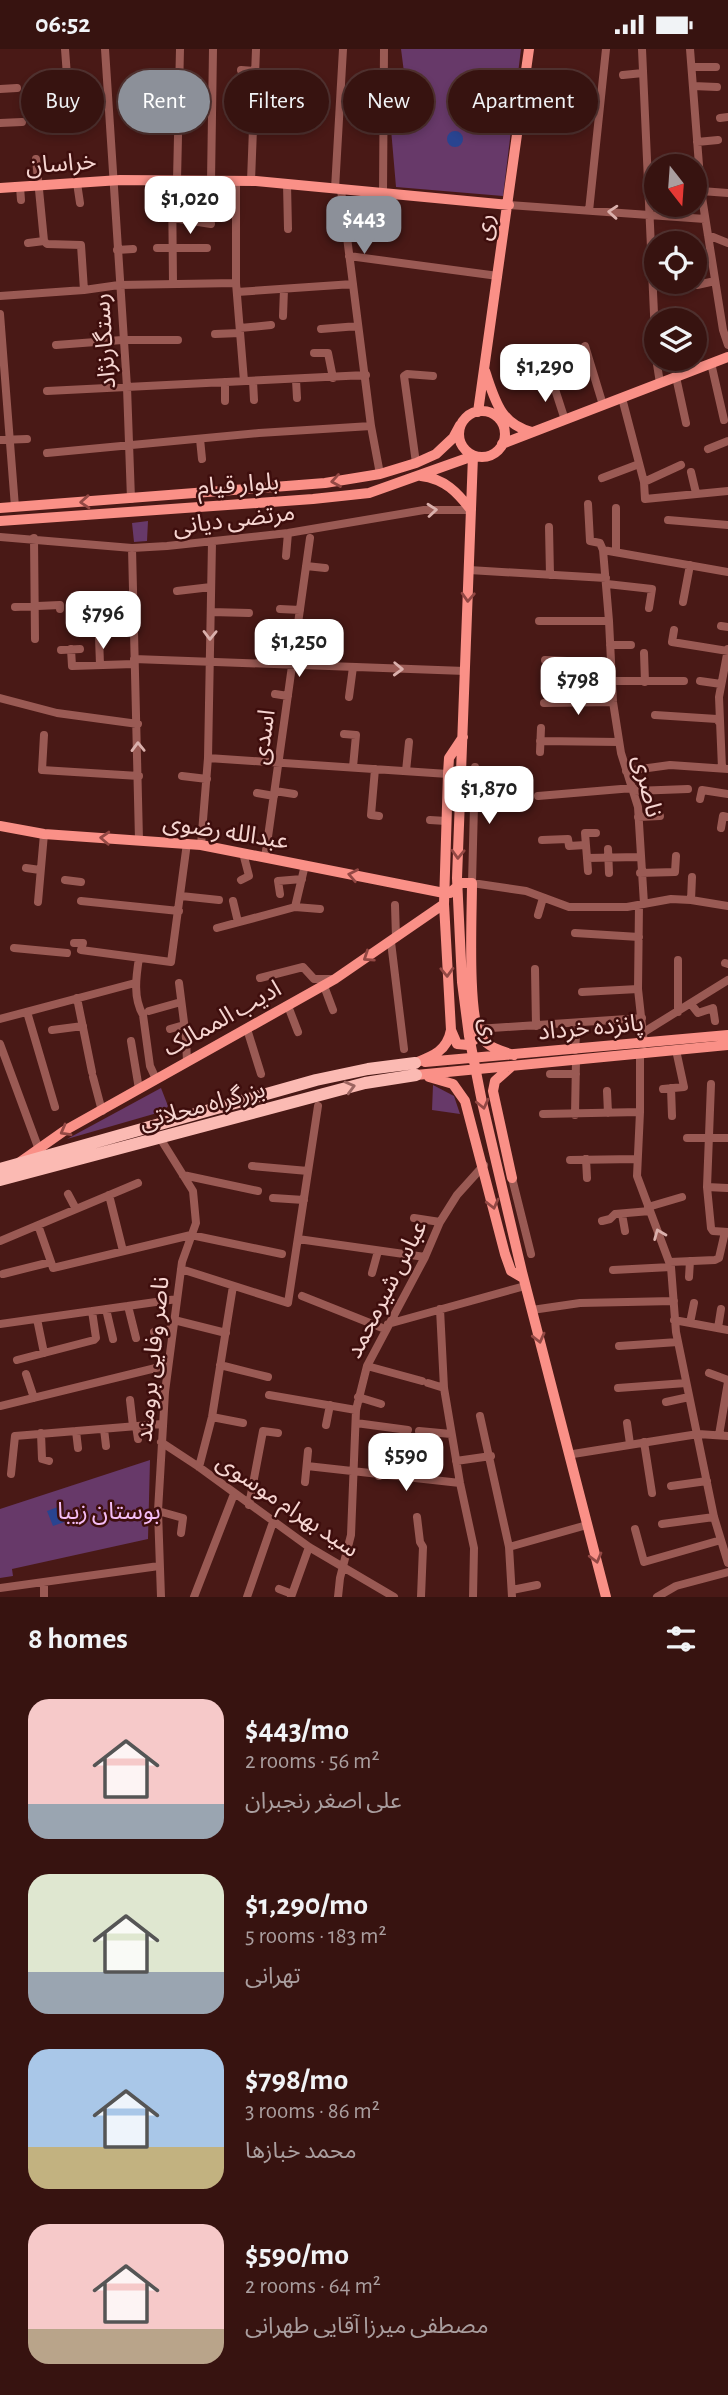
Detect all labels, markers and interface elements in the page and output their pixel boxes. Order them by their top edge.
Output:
text: 06:52 [35,11,91,37]
chip: Buy [21,70,104,133]
chip: Rent [118,70,210,133]
chip: Filters [224,70,329,133]
chip: New [343,70,434,133]
chip: Apartment [448,70,598,133]
street label: خراسان [25,150,97,179]
north arrow [644,154,707,217]
map controls [644,154,707,371]
pin: $1,020 [133,177,247,236]
text: $1,020 [161,187,219,210]
pin: $443 [323,197,405,256]
one-way arrow [607,205,618,220]
text: $443 [342,207,386,230]
street label: ری [471,212,500,242]
button: locate [644,231,707,294]
street label: رستگارنژاد [89,292,121,390]
button: layers [644,308,707,371]
pin: $1,290 [488,345,602,404]
text: $1,290 [516,355,574,378]
street label: بلوار قیام [196,470,280,505]
one-way arrow [330,473,342,488]
one-way arrow [79,494,90,509]
street label: مرتضی دیانی [172,501,297,540]
one-way arrow [427,503,438,518]
pin: $796 [62,591,144,651]
one-way arrow [460,592,475,603]
text: $796 [82,602,124,625]
pin: $1,250 [242,619,356,679]
one-way arrow [203,630,218,641]
text: $1,250 [271,630,327,653]
pin: $798 [537,657,619,717]
one-way arrow [393,661,404,676]
text: $798 [557,668,599,691]
street label: اسدی [248,708,281,766]
one-way arrow [130,741,146,752]
street label: ناصری [627,753,666,820]
pin: $1,870 [432,767,546,826]
text: $1,870 [460,777,518,800]
street label: عبدالله رضوی [161,810,291,855]
one-way arrow [99,831,110,846]
one-way arrow [451,849,466,860]
one-way arrow [347,869,359,884]
one-way arrow [363,949,376,961]
one-way arrow [439,967,454,978]
street label: ادیب الممالک [159,977,286,1062]
street label: پانزده خرداد [537,1011,645,1047]
street label: ری [474,1016,503,1047]
street label: بزرگراه محلاتی [137,1077,268,1135]
one-way arrow [344,1081,356,1095]
one-way arrow [474,1098,489,1110]
one-way arrow [59,1123,72,1136]
one-way arrow [485,1198,499,1210]
street label: عباس شیرمحمد [342,1217,433,1363]
one-way arrow [653,1228,667,1241]
street label: ناصر وفایی برومند [132,1275,175,1443]
one-way arrow [531,1332,545,1344]
pin: $590 [365,1433,447,1493]
text: $590 [384,1444,428,1467]
street label: سید بهرام موسوی [209,1450,363,1566]
park label: بوستان زیبا [57,1500,161,1525]
one-way arrow [588,1552,602,1564]
icon: filters [662,1620,700,1658]
text: 8 homes [28,1624,128,1654]
text: $443/mo [245,1715,349,1745]
icon: home [84,1727,168,1811]
text: 2 rooms · 56 m² [245,1750,379,1773]
text: علی اصغر رنجبران [245,1790,402,1813]
text: $1,290/mo [245,1890,368,1920]
icon: home [84,1902,168,1986]
text: 5 rooms · 183 m² [245,1925,386,1948]
text: تهرانی [245,1965,301,1988]
text: $798/mo [245,2065,348,2095]
icon: home [84,2077,168,2161]
text: 3 rooms · 86 m² [245,2100,380,2123]
text: محمد خبازها [245,2140,357,2163]
text: $590/mo [245,2240,349,2270]
icon: home [84,2252,168,2336]
text: 2 rooms · 64 m² [245,2275,381,2298]
text: مصطفی میرزا آقایی طهرانی [245,2315,489,2338]

